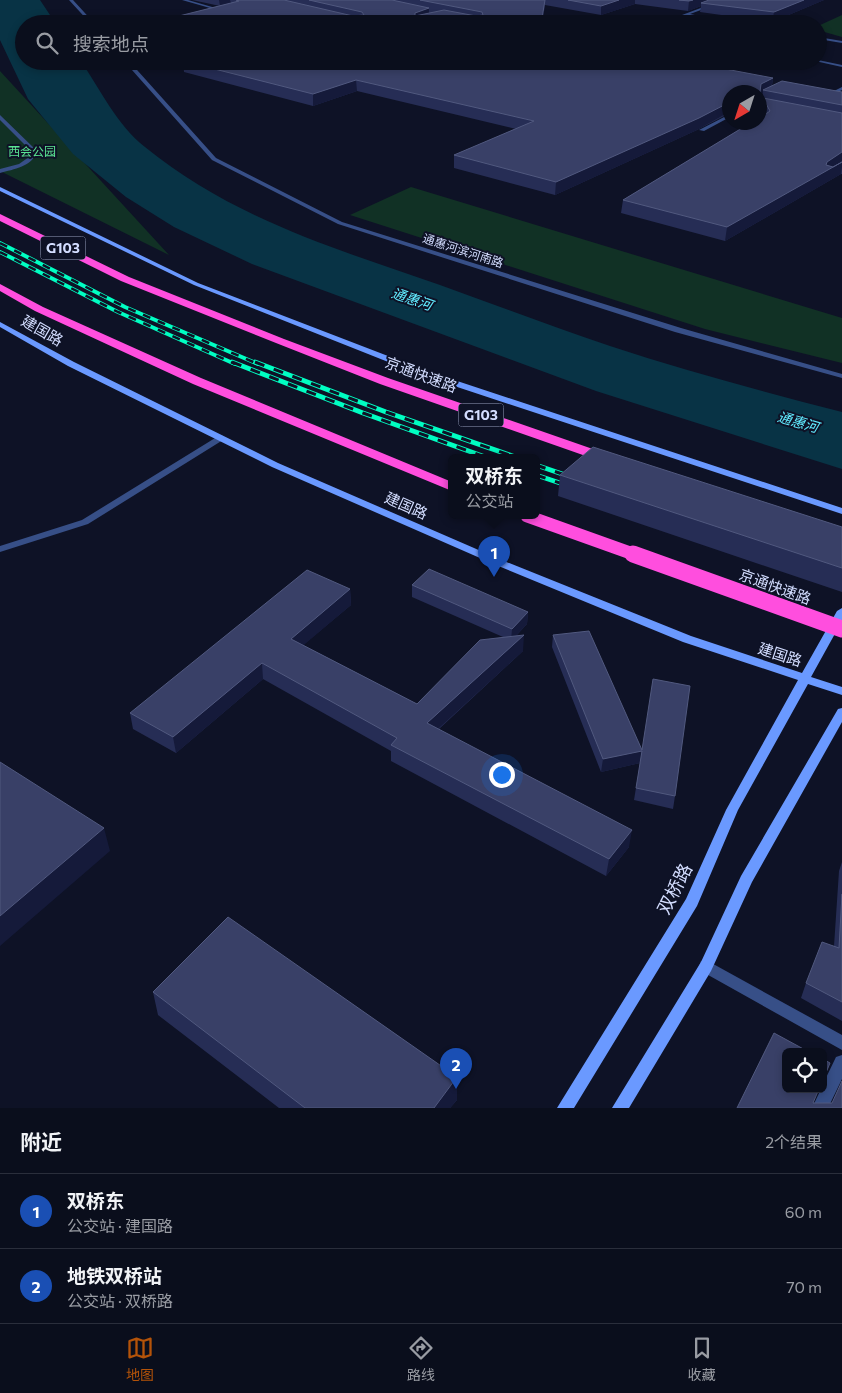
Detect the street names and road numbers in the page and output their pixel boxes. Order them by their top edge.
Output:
street label: 通惠河滨河南路 [421,230,505,270]
road number: G103 [40,237,86,260]
street label: 建国路 [19,311,66,349]
street label: 京通快速路 [383,353,460,395]
road number: G103 [458,404,504,426]
street label: 建国路 [382,488,431,522]
street label: 京通快速路 [737,565,814,607]
street label: 建国路 [756,639,804,670]
street label: 双桥路 [652,859,696,918]

